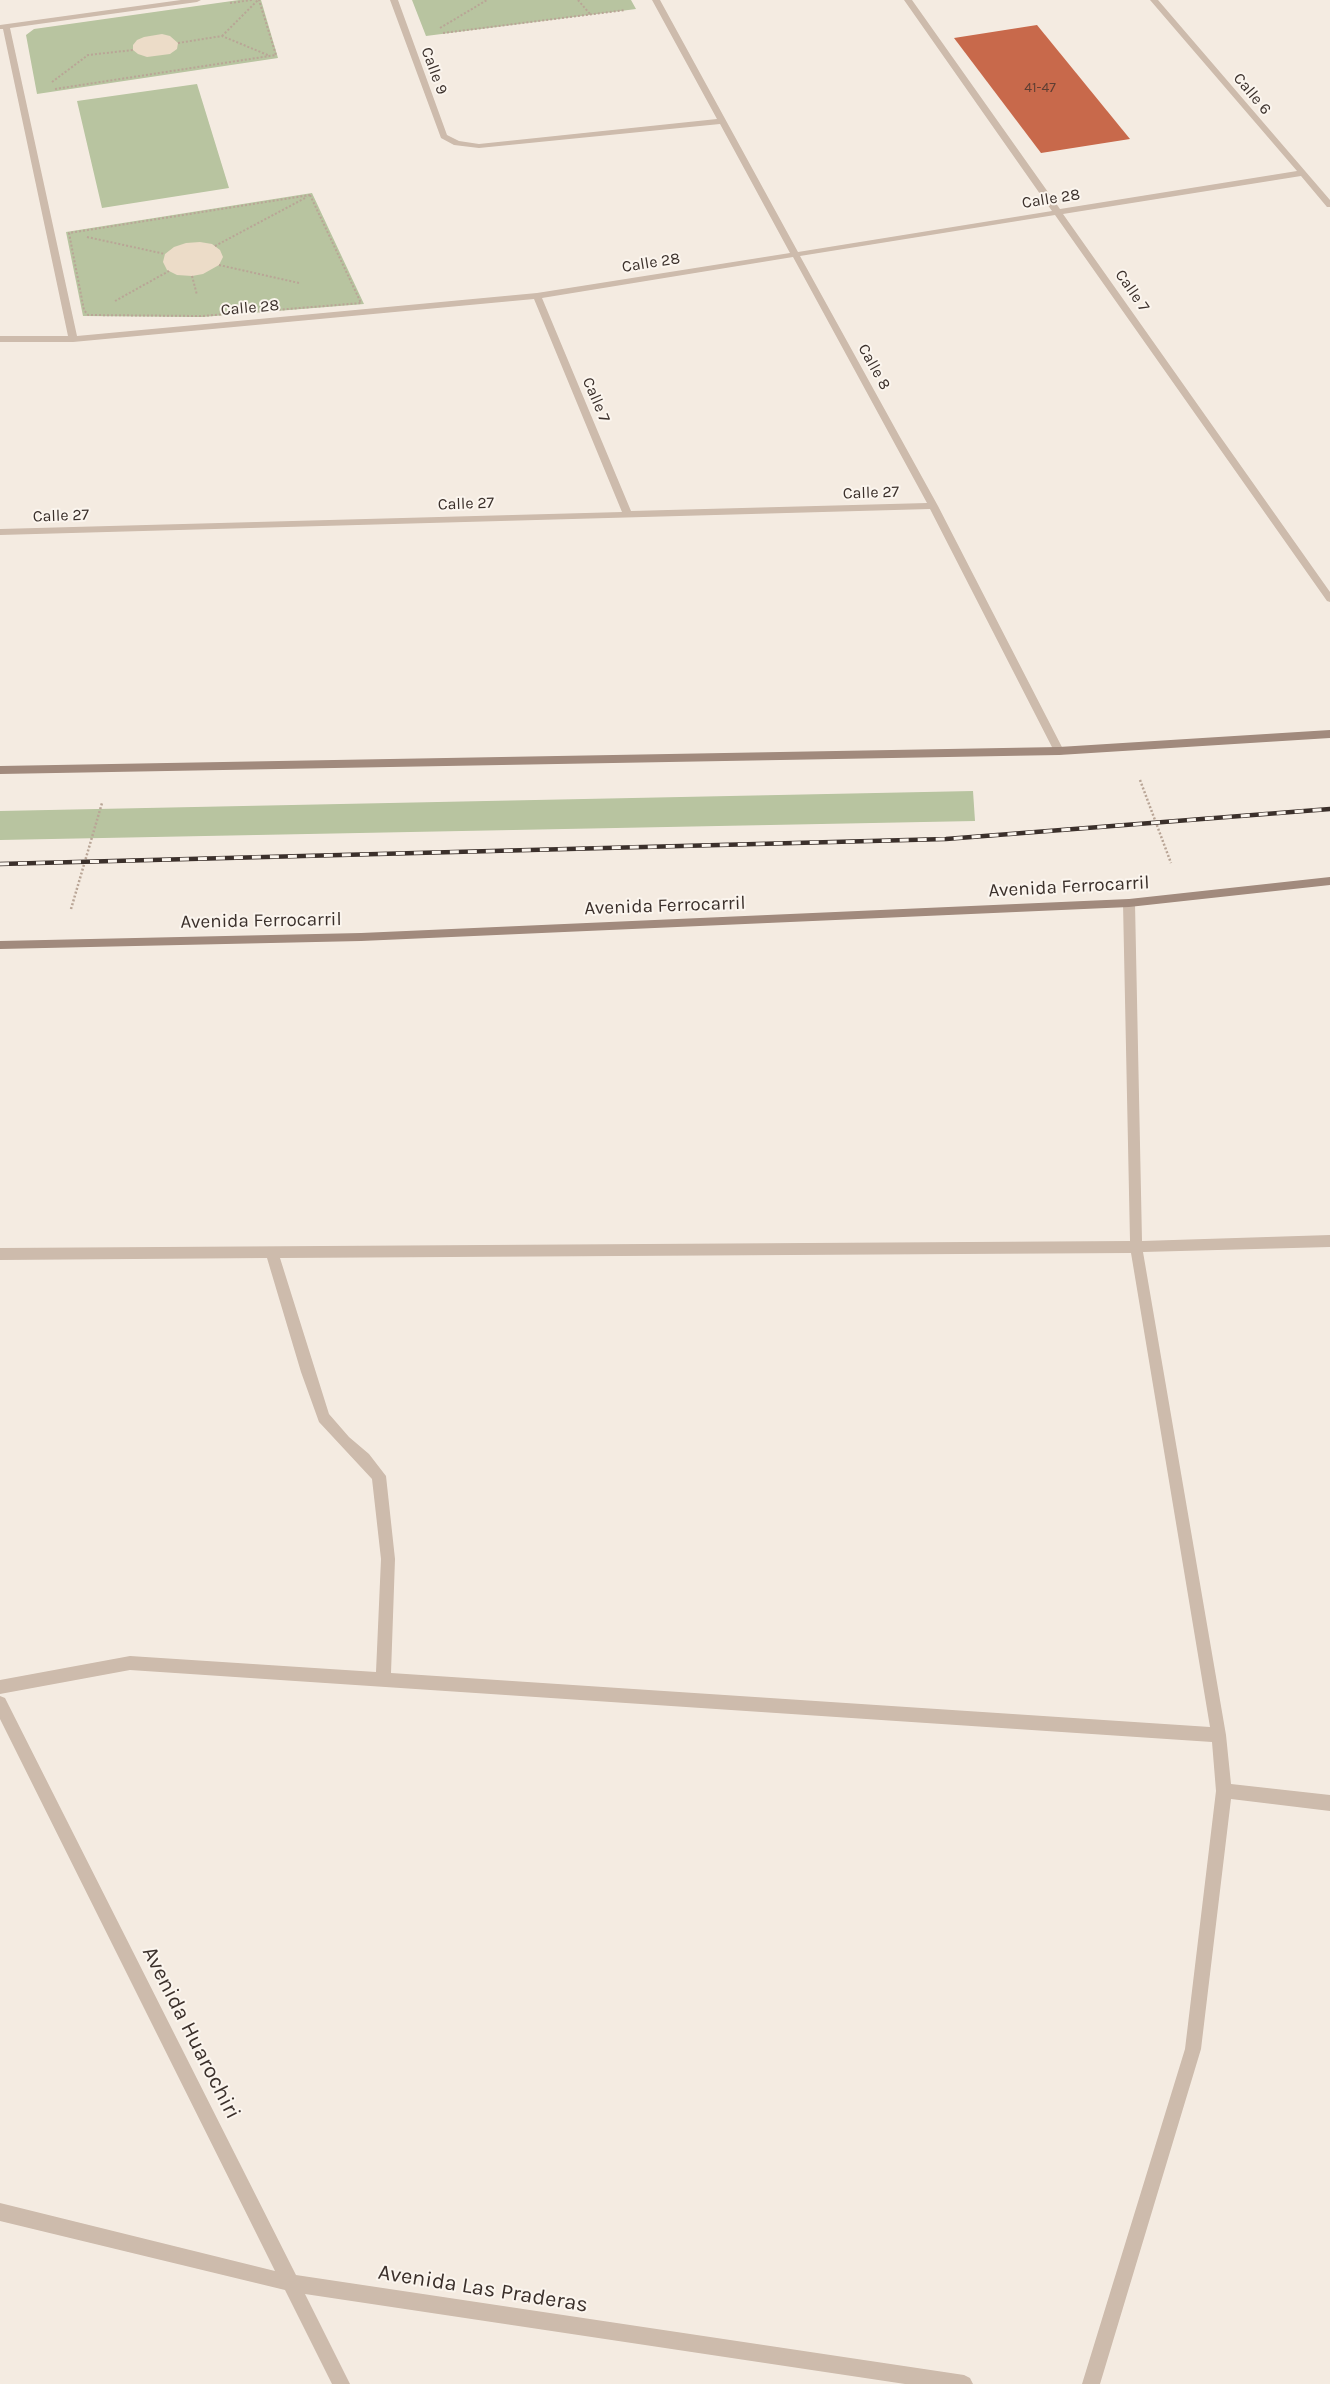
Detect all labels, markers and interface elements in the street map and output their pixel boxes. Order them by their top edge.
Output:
street label: Calle 9 [417,45,451,97]
street label: Calle 6 [1229,69,1275,119]
house number: 41-47 [1024,80,1056,96]
street label: Calle 28 [1021,185,1081,213]
street label: Calle 28 [621,249,681,277]
street label: Calle 7 [1111,266,1153,316]
street label: Calle 28 [220,296,280,320]
street label: Calle 8 [854,341,894,393]
street label: Calle 7 [578,375,614,425]
street label: Calle 27 [842,482,900,504]
street label: Calle 27 [437,493,495,515]
street label: Calle 27 [32,505,90,527]
street label: Avenida Ferrocarril [988,871,1150,903]
street label: Avenida Ferrocarril [584,892,746,920]
street label: Avenida Ferrocarril [180,908,342,934]
street label: Avenida Huarochiri [136,1942,246,2124]
street label: Avenida Las Praderas [376,2259,590,2319]

